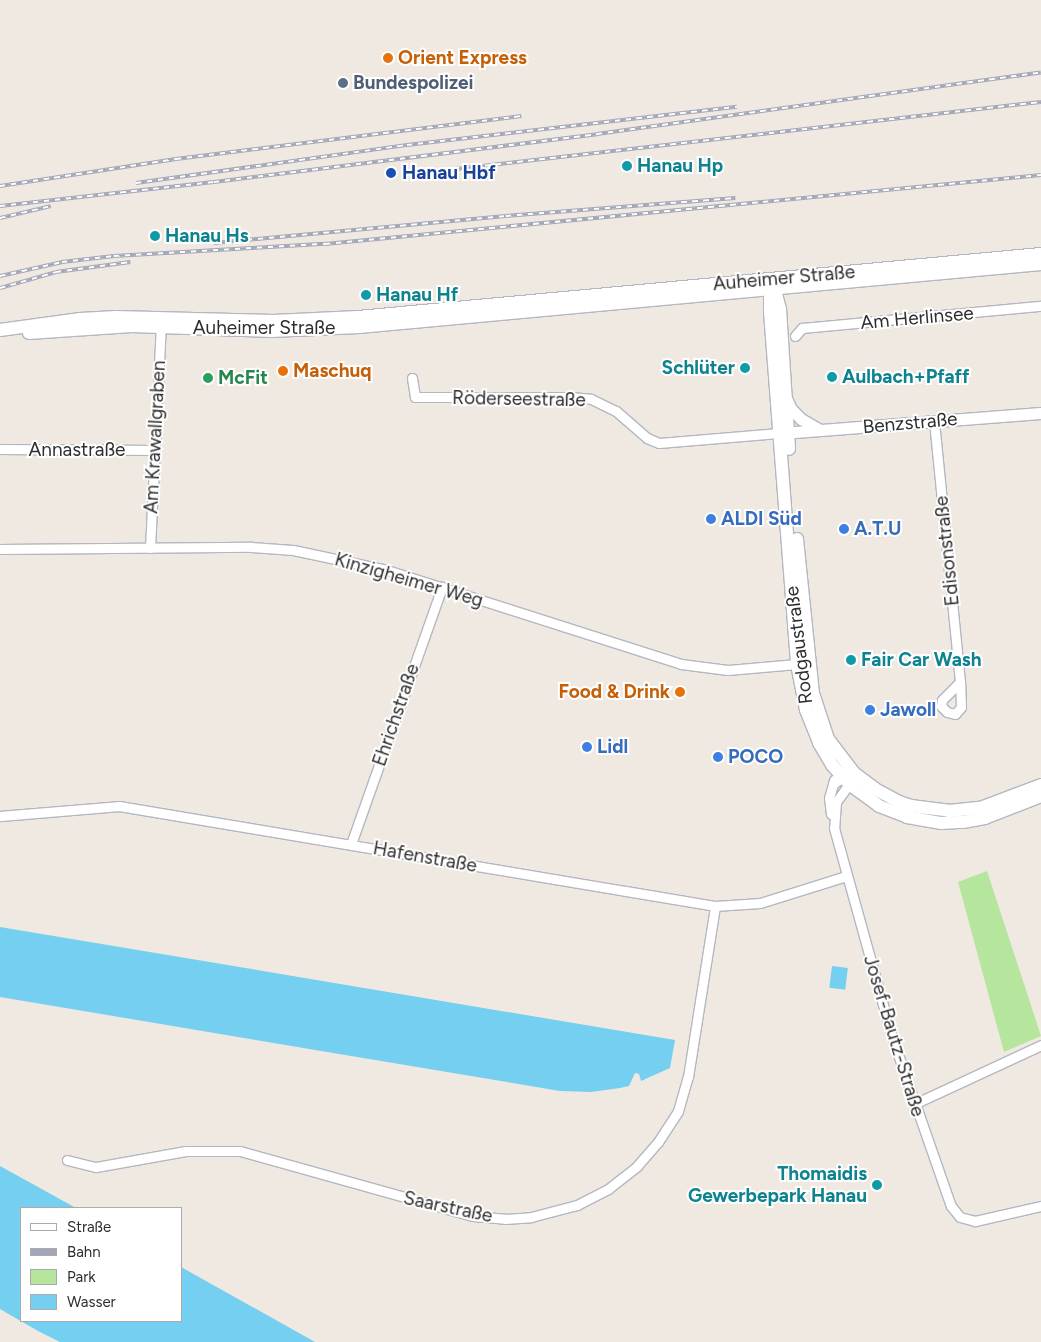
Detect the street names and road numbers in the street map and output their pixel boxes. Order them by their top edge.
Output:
street label: Auheimer Straße [712,260,856,296]
street label: Am Herlinsee [859,302,975,334]
street label: Auheimer Straße [193,317,335,339]
street label: Am Krawallgraben [140,360,170,514]
street label: Röderseestraße [452,386,586,412]
street label: Benzstraße [862,407,958,439]
street label: Annastraße [29,439,125,461]
street label: Edisonstraße [930,495,964,607]
street label: Kinzigheimer Weg [332,548,486,612]
street label: Rodgaustraße [780,585,818,705]
street label: Ehrichstraße [368,661,424,769]
street label: Hafenstraße [371,837,479,877]
street label: Josef-Bautz-Straße [859,953,929,1119]
street label: Saarstraße [401,1186,495,1228]

